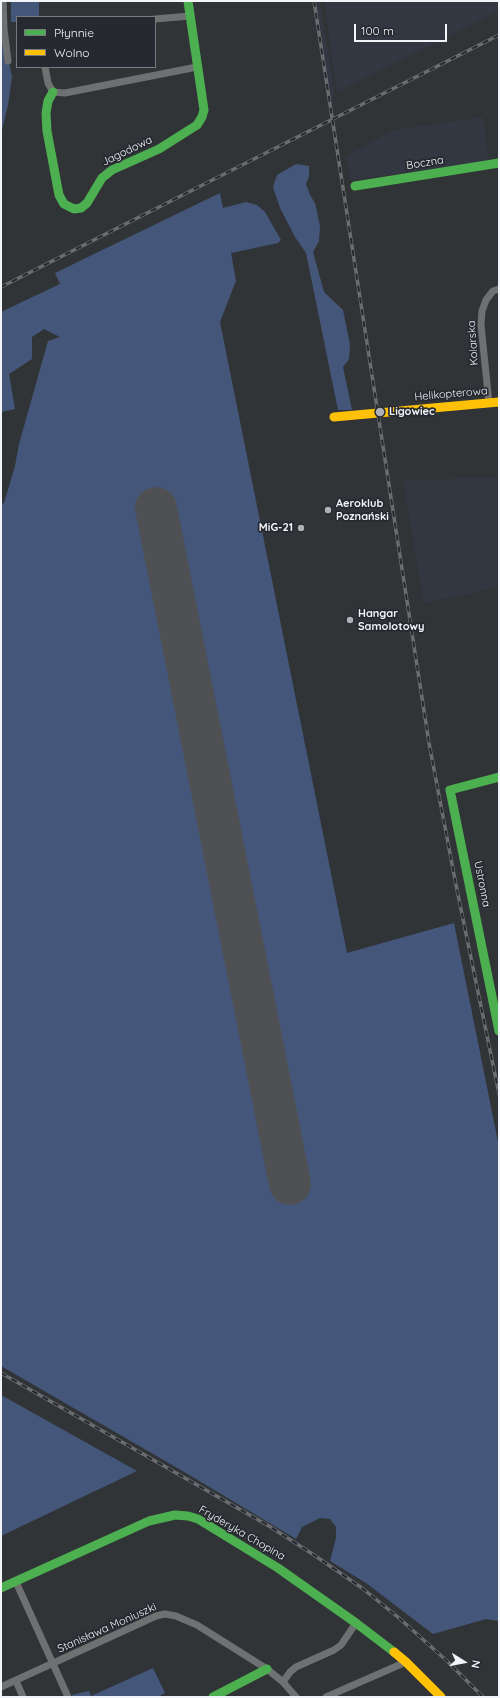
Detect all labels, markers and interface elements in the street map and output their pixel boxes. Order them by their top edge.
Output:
legend [16,16,156,68]
scale bar [356,16,449,42]
text: 100 m [361,23,394,38]
text: Płynnie [54,25,94,40]
text: Wolno [54,45,90,60]
street label: Jagodowa [100,133,154,169]
street label: Boczna [405,154,445,172]
street label: Kolarska [465,320,481,366]
street label: Helikopterowa [414,384,488,404]
place label: Ligowiec [389,405,435,419]
marker: Ligowiec [374,406,386,418]
place label: Aeroklub Poznański [336,497,389,523]
marker: Aeroklub Poznański [323,505,333,515]
place label: MiG-21 [259,521,293,535]
marker: MiG-21 [296,523,306,533]
place label: Hangar Samolotowy [358,607,424,633]
marker: Hangar Samolotowy [345,615,355,625]
street label: Ustronna [471,860,493,908]
street label: Fryderyka Chopina [196,1503,288,1563]
street label: Stanisława Moniuszki [55,1600,159,1656]
north arrow [444,1642,484,1682]
text: N [468,1659,483,1670]

